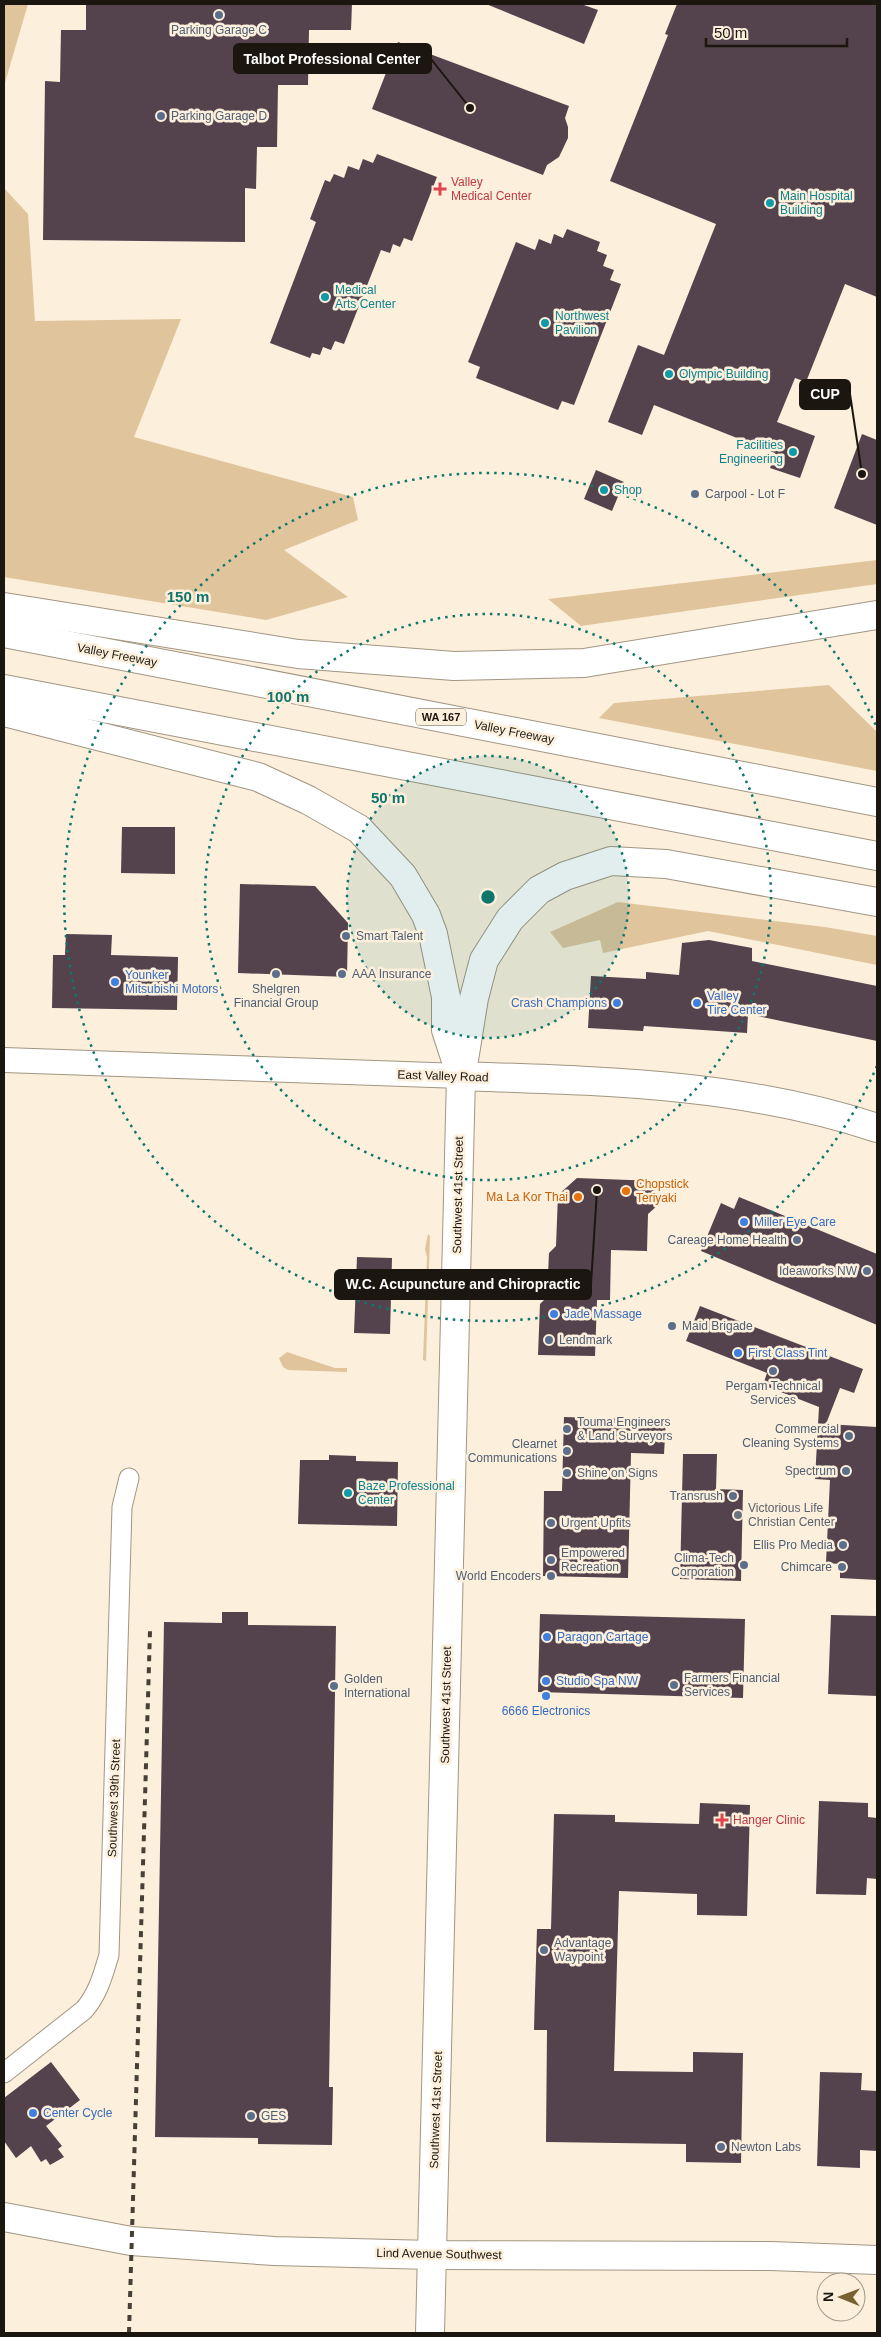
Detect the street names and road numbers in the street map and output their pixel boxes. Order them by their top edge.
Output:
street label: Valley Freeway [76,640,158,670]
road number: WA 167 [416,709,466,726]
street label: Valley Freeway [473,717,555,747]
street label: East Valley Road [397,1067,489,1085]
street label: Southwest 41st Street [450,1136,466,1254]
street label: Southwest 41st Street [438,1646,454,1764]
street label: Southwest 39th Street [105,1738,123,1857]
street label: Southwest 41st Street [427,2050,445,2169]
street label: Lind Avenue Southwest [376,2246,502,2262]

